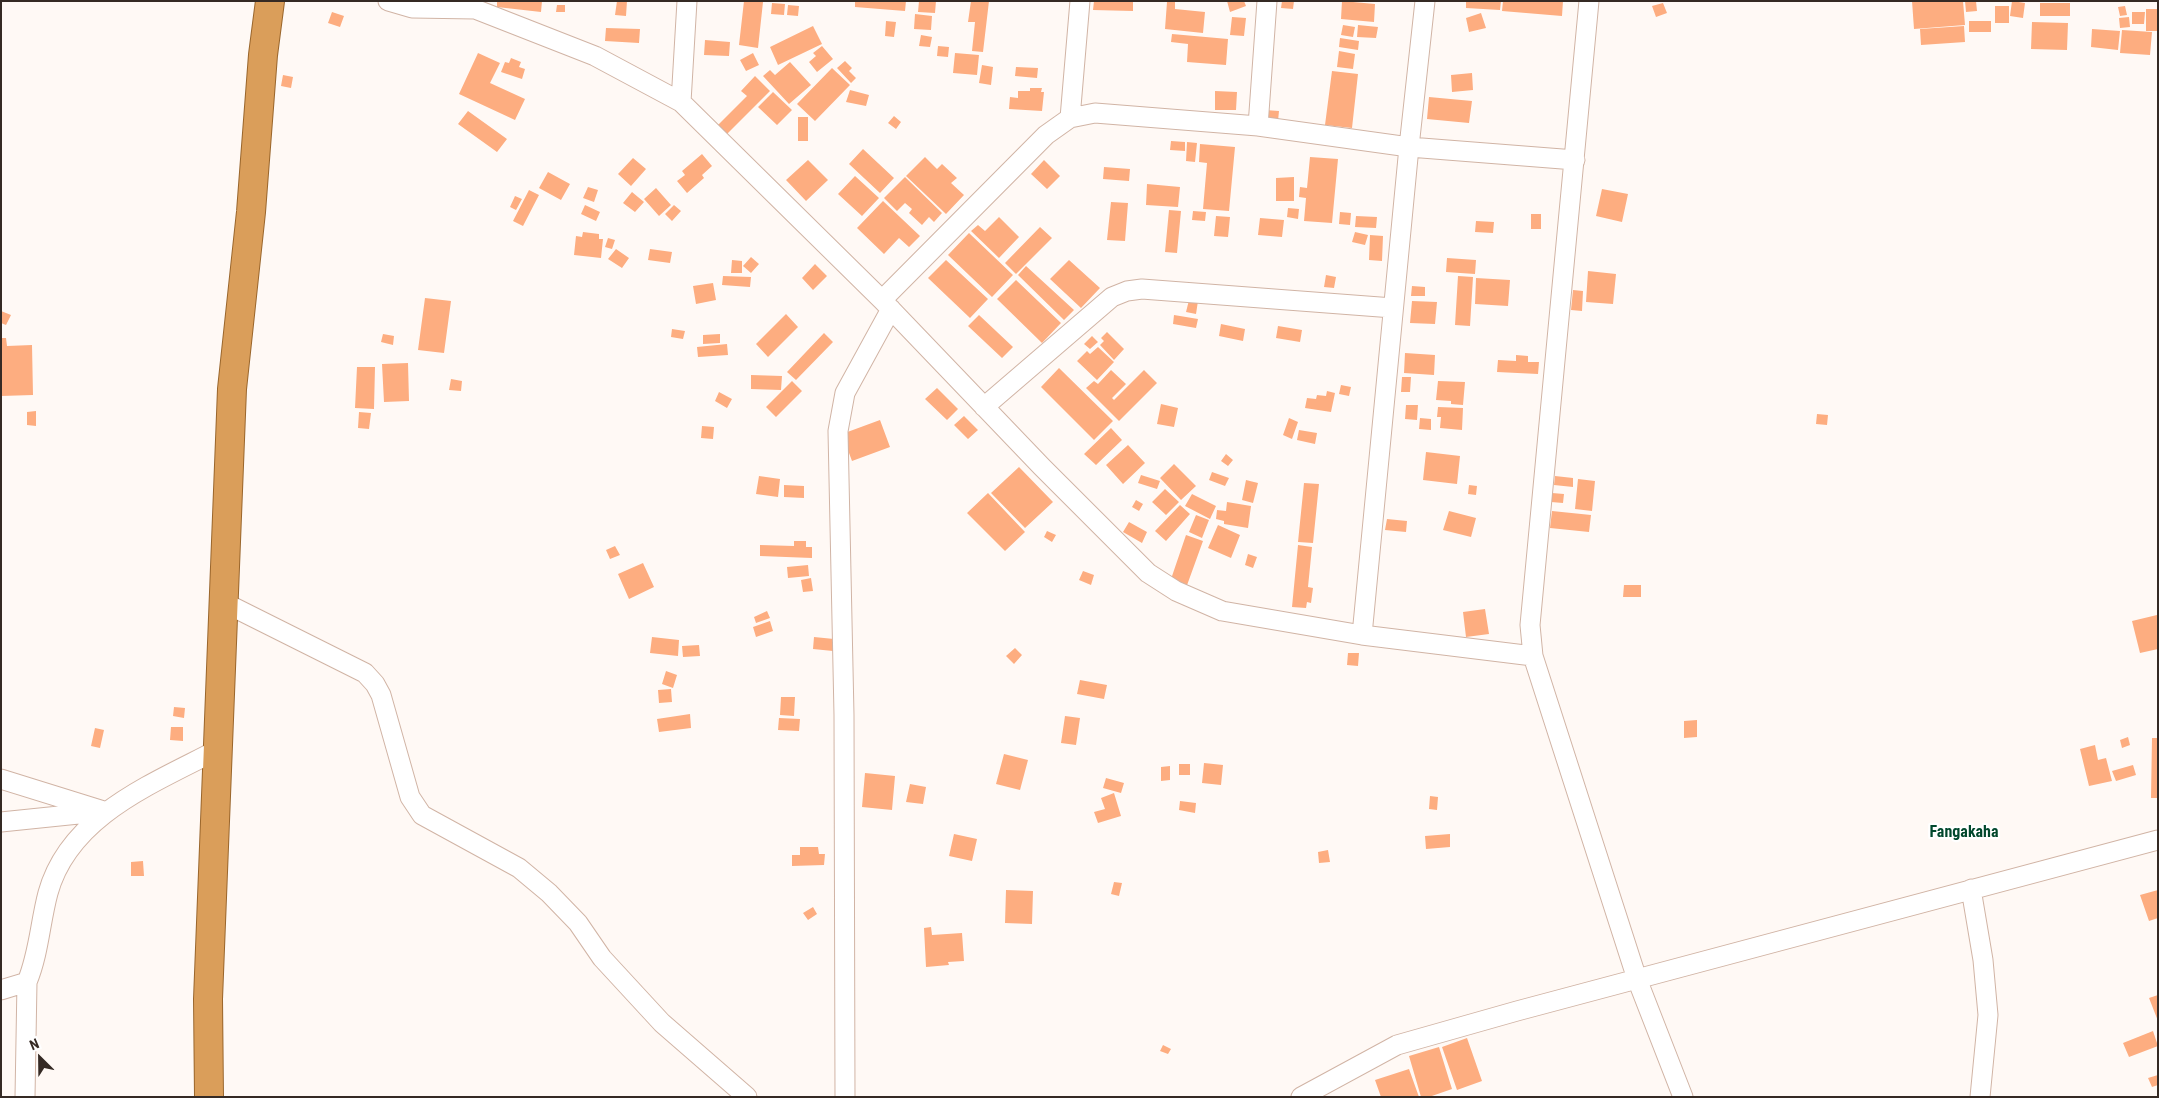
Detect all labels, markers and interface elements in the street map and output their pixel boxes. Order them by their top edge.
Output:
district label: Fangakaha [1930,823,1998,843]
north arrow [15,1033,65,1083]
text: N [27,1035,41,1053]

